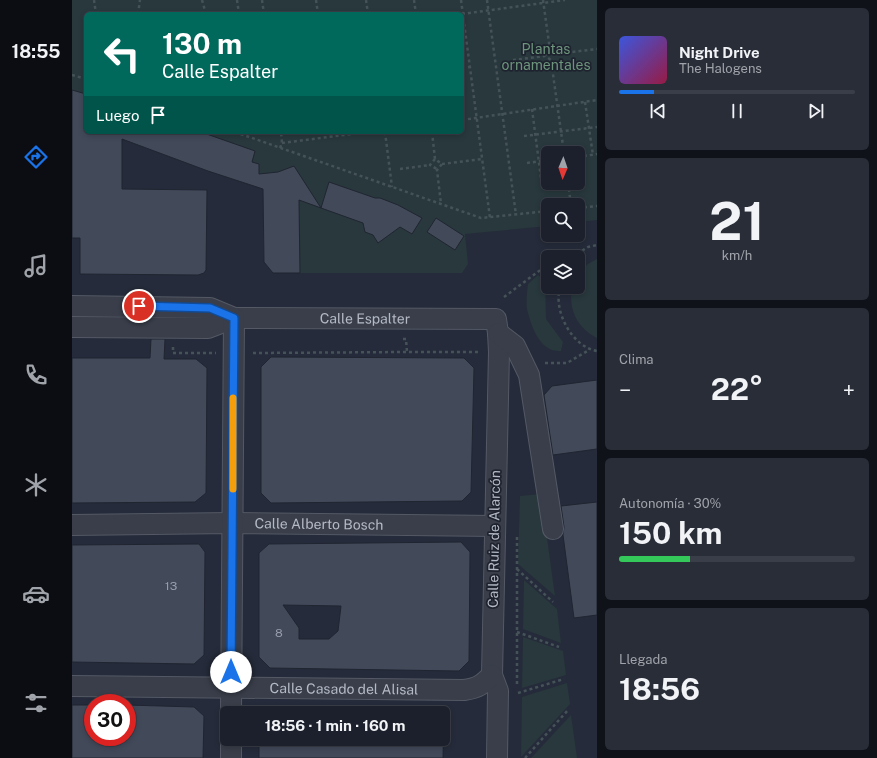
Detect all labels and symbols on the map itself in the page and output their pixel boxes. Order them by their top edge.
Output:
park label: Plantas ornamentales [501,41,591,73]
north arrow [541,146,585,190]
pin [122,289,156,323]
street label: Calle Espalter [320,310,410,327]
street label: Calle Ruiz de Alarcón [485,470,503,608]
street label: Calle Alberto Bosch [255,515,383,533]
house number: 13 [165,579,177,593]
house number: 8 [275,626,283,640]
position arrow [210,651,252,693]
street label: Calle Casado del Alisal [270,680,418,698]
speed limit sign: 30 [84,694,136,746]

